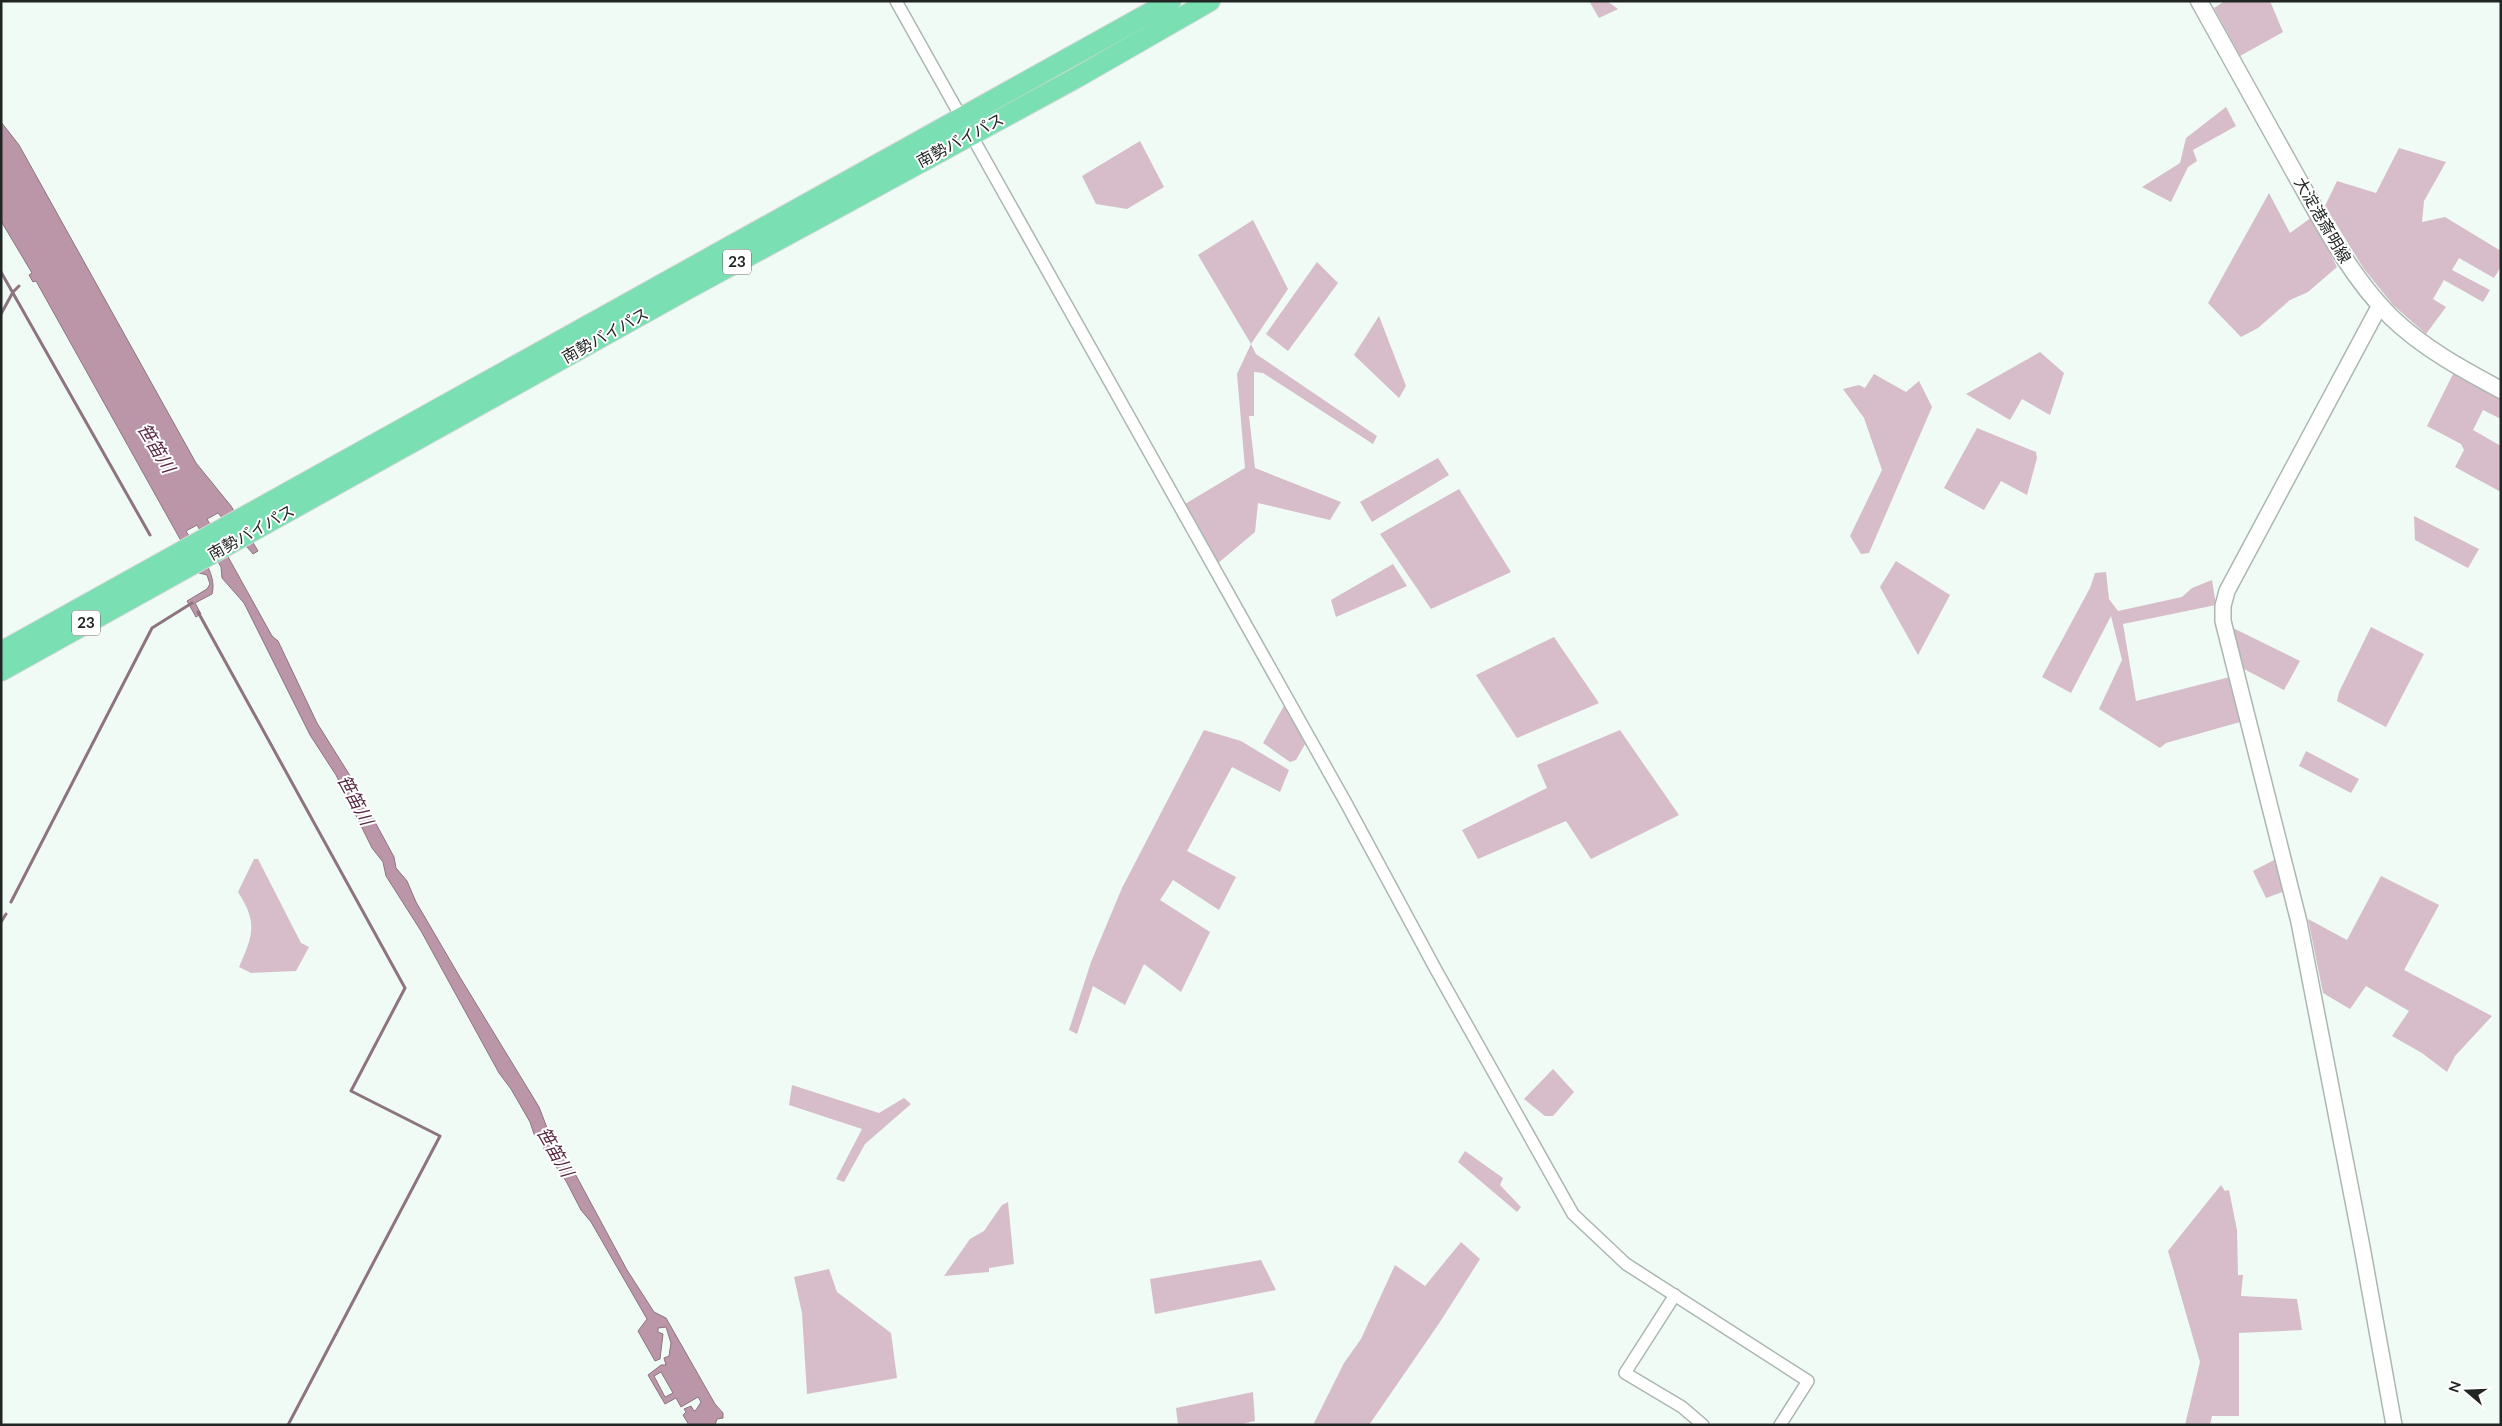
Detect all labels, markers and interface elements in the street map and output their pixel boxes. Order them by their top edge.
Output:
street label: 南勢バイパス [913,109,1006,170]
street label: 大淀港斎明線 [2291,173,2356,266]
road number: 23 [723,250,751,274]
street label: 南勢バイパス [558,303,651,366]
water label: 笹笛川 [134,419,181,478]
street label: 南勢バイパス [204,500,297,563]
road number: 23 [72,610,100,636]
water label: 笹笛川 [333,771,379,830]
water label: 笹笛川 [533,1123,580,1182]
north arrow [2442,1366,2492,1416]
text: N [2444,1379,2464,1394]

